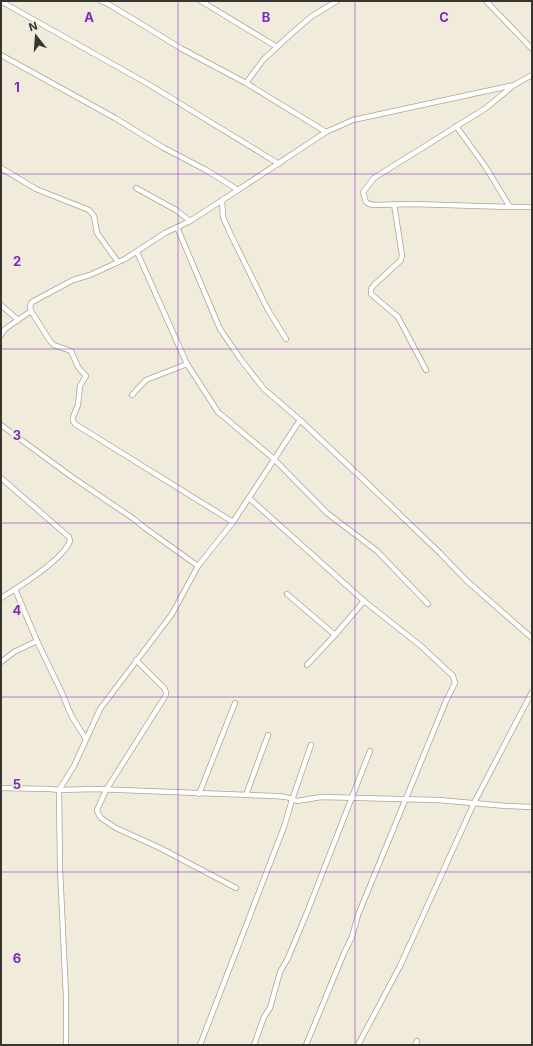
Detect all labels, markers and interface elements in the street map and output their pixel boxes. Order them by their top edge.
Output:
text: A [84,9,94,25]
text: B [262,9,271,25]
text: C [439,9,449,25]
north arrow [16,16,56,56]
text: N [27,19,39,34]
text: 1 [14,79,20,95]
text: 2 [13,253,21,269]
text: 3 [13,427,21,443]
text: 4 [13,602,22,618]
text: 5 [13,776,21,792]
text: 6 [13,950,21,966]

